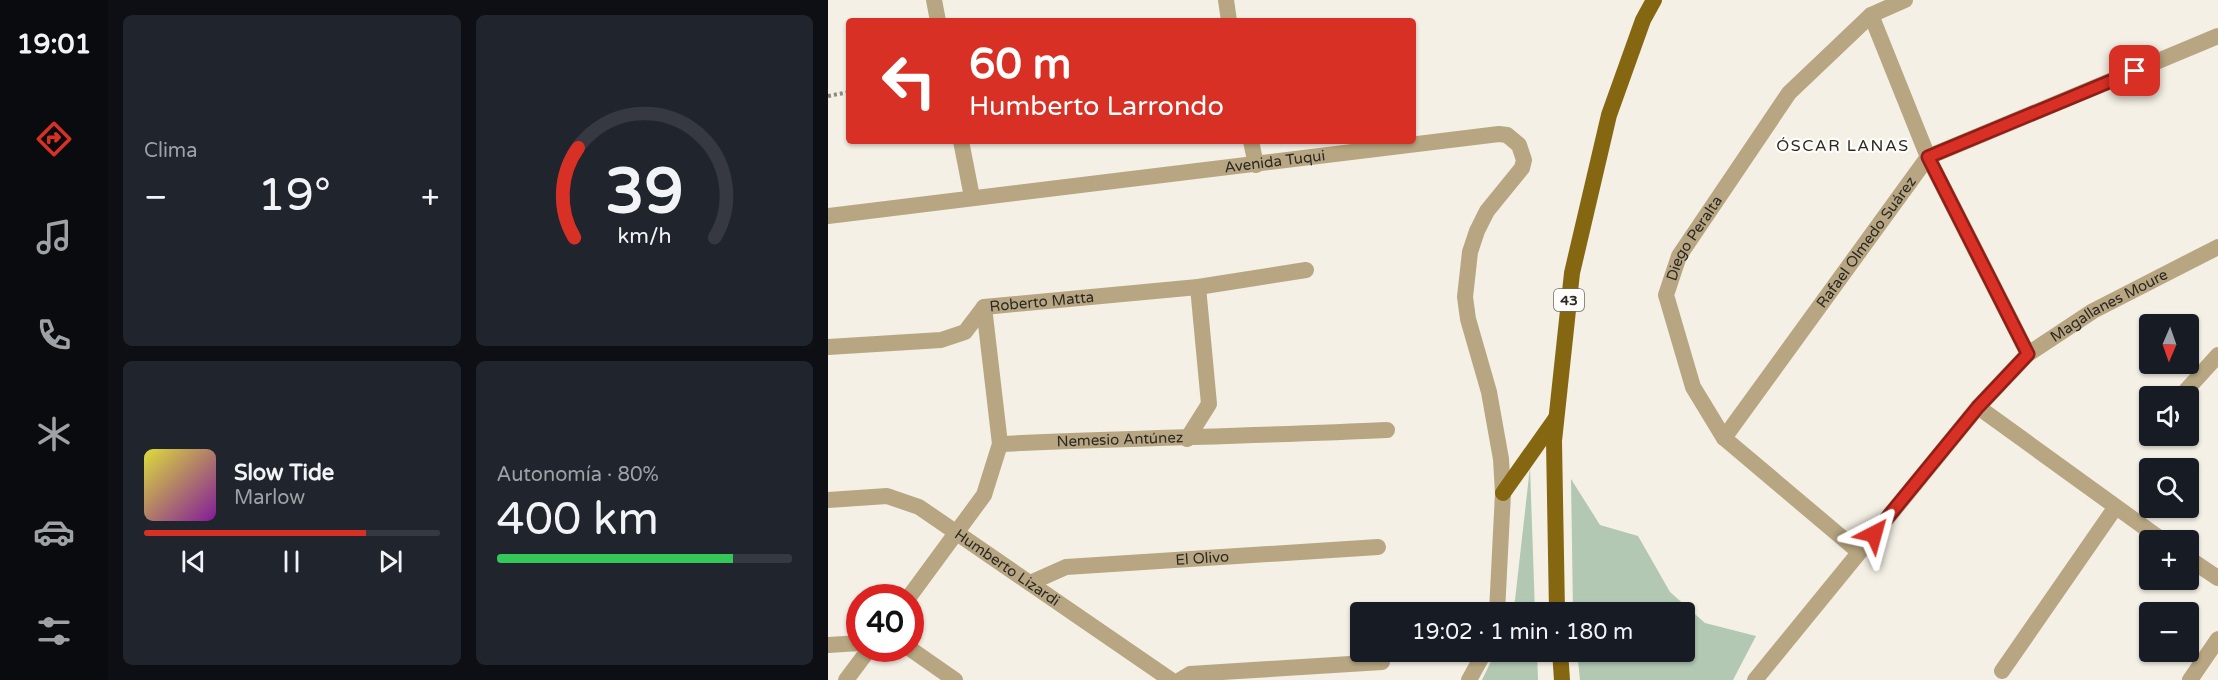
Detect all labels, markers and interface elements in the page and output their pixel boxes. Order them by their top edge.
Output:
text: 19:01 [17,28,91,61]
text: 60 m [969,39,1071,90]
icon: left [870,42,948,120]
pin [2109,45,2160,96]
icon: arrive [2118,54,2151,87]
text: Humberto Larrondo [969,90,1224,123]
icon: directions [33,118,75,160]
district label: ÓSCAR LANAS [1776,136,1910,156]
text: Clima [144,139,197,163]
street label: Avenida Tuqui [1223,146,1326,177]
text: 39 [605,155,683,230]
text: 19° [257,169,331,223]
street label: Rafael Olmedo Suárez [1813,173,1920,311]
text: − [144,178,168,217]
text: + [421,178,439,217]
street label: Diego Peralta [1662,192,1726,283]
icon: music [33,216,75,258]
text: km/h [617,223,671,249]
street label: Magallanes Moure [2047,265,2171,346]
street label: Roberto Matta [989,288,1095,315]
road number: 43 [1554,289,1584,311]
icon: phone [33,314,75,356]
north arrow [2139,314,2199,374]
map controls [2139,314,2199,662]
button: sound [2139,386,2199,446]
icon: climate [33,413,75,455]
street label: Nemesio Antúnez [1056,428,1184,451]
button: search [2139,458,2199,518]
text: Slow Tide [234,460,334,486]
text: Autonomía · 80% [497,463,659,487]
text: Marlow [234,486,305,510]
text: 400 km [497,493,659,547]
position arrow [1842,502,1906,566]
icon: car [33,511,75,553]
street label: Humberto Lizardi [951,525,1063,610]
button: + [2139,530,2199,590]
icon: previous [177,545,210,578]
icon: pause [275,545,308,578]
icon: next [374,545,407,578]
street label: El Olivo [1175,548,1230,569]
speed limit sign: 40 [846,584,924,662]
button: − [2139,602,2199,662]
icon: filters [33,610,75,652]
text: 19:02 · 1 min · 180 m [1412,619,1633,645]

